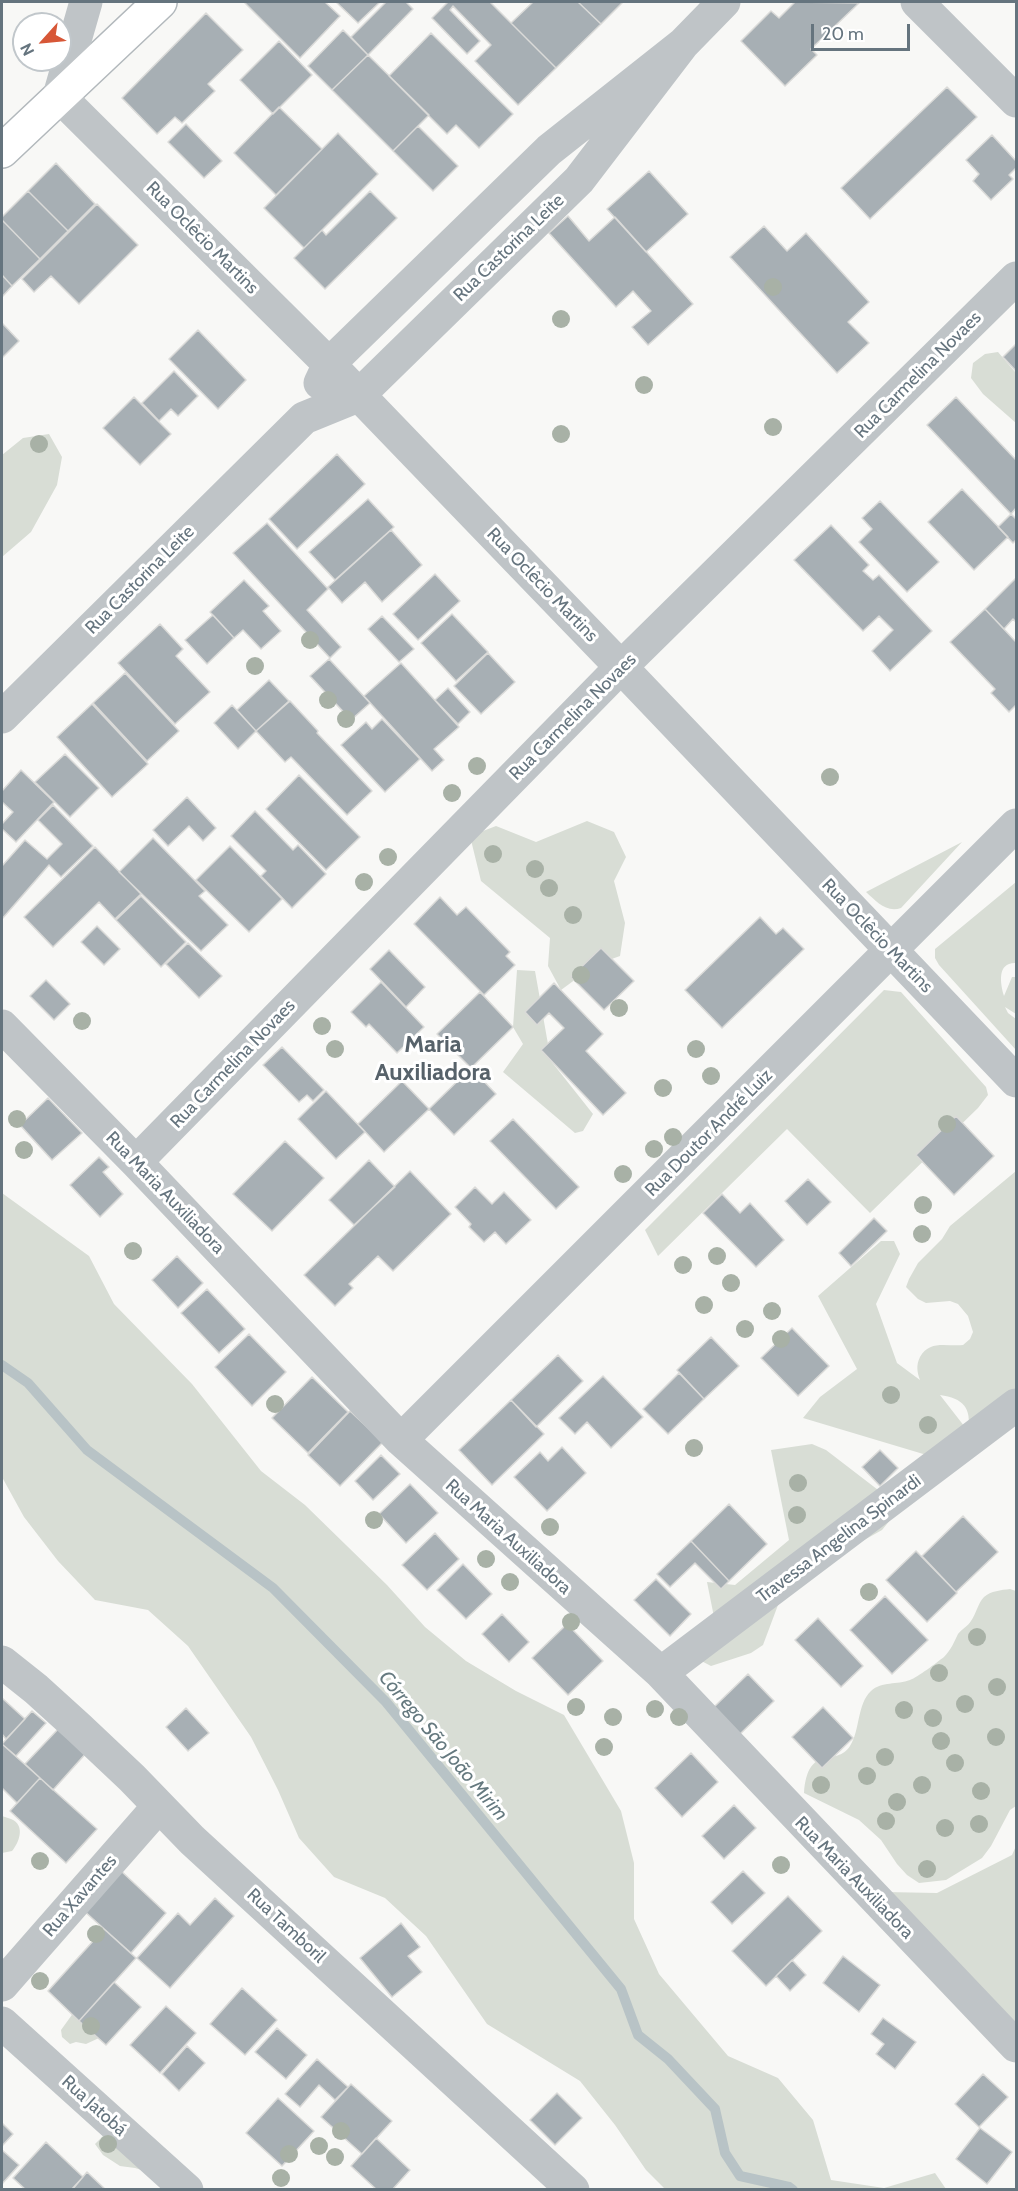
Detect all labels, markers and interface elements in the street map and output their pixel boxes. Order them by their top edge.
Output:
north arrow [12,12,72,72]
scale bar [814,12,913,50]
text: 20 m [822,23,864,45]
text: N [16,40,38,59]
street label: Rua Oclêcio Martins [141,177,263,299]
street label: Rua Castorina Leite [449,190,569,306]
street label: Rua Carmelina Novaes [850,307,986,443]
street label: Rua Castorina Leite [81,521,199,639]
street label: Rua Oclêcio Martins [482,523,602,647]
street label: Rua Carmelina Novaes [505,649,641,785]
street label: Rua Oclêcio Martins [817,874,937,998]
street label: Rua Carmelina Novaes [166,995,300,1133]
district label: Maria Auxiliadora [375,1031,491,1087]
street label: Rua Doutor André Luiz [641,1065,777,1201]
street label: Rua Maria Auxiliadora [101,1127,229,1259]
street label: Travessa Angelina Spinardi [753,1470,925,1608]
street label: Rua Maria Auxiliadora [441,1475,575,1599]
water label: Córrego São João Mirim [373,1666,513,1826]
street label: Rua Maria Auxiliadora [790,1812,918,1944]
street label: Rua Xavantes [38,1851,122,1941]
street label: Rua Tamboril [242,1884,330,1968]
street label: Rua Jatobá [57,2071,131,2141]

